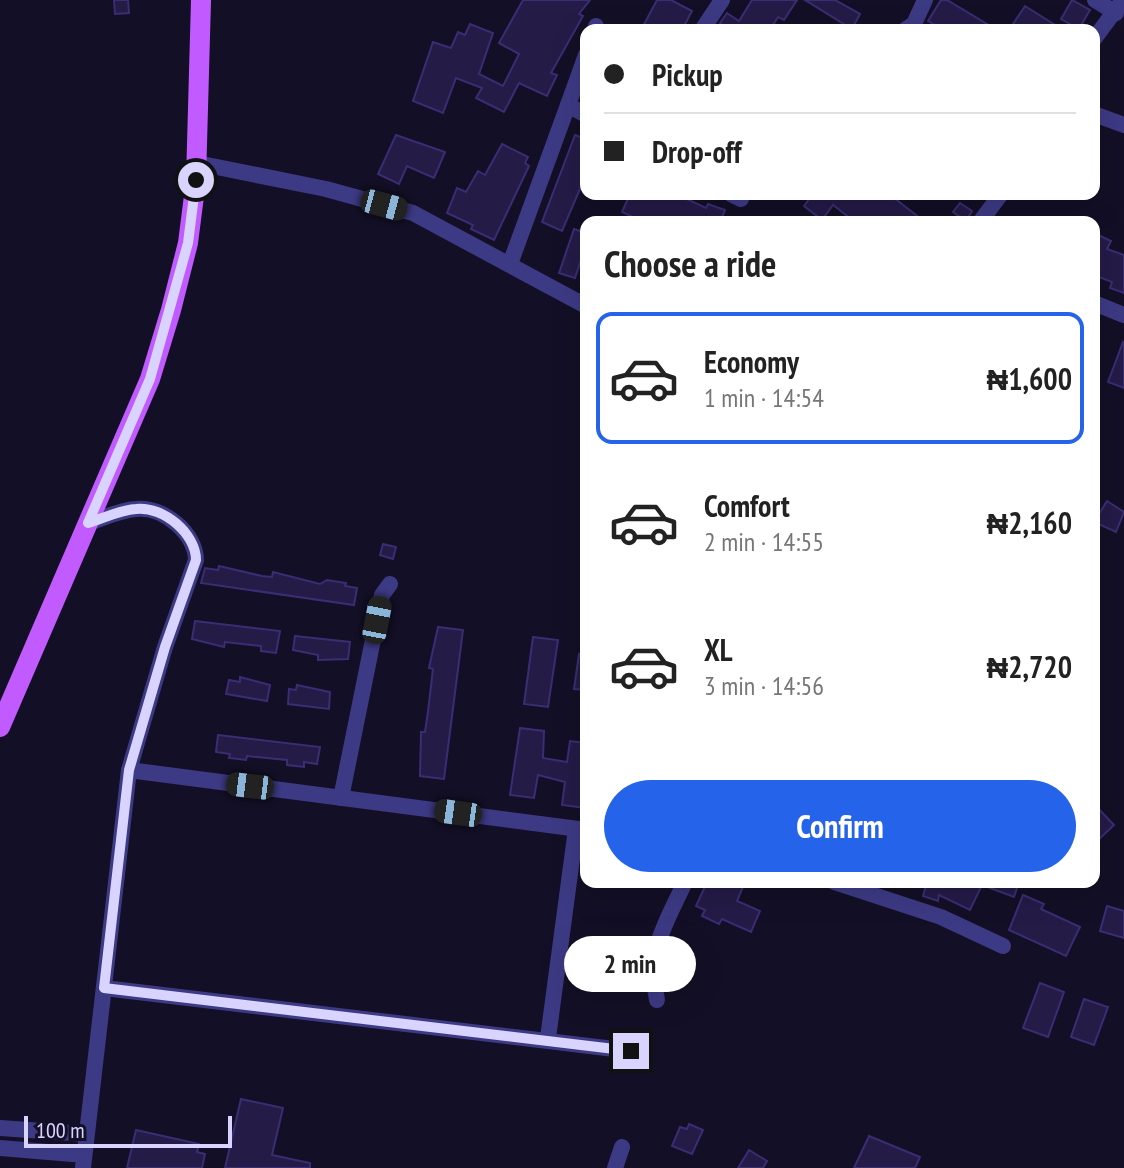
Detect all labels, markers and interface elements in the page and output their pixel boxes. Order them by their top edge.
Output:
text: Pickup [652,55,723,94]
text: Drop-off [652,132,742,171]
route start [178,162,214,198]
car [358,187,410,223]
text: Choose a ride [604,240,776,287]
icon: car [608,342,680,414]
text: Economy [704,342,799,381]
text: ₦1,600 [986,359,1072,398]
text: 1 min · 14:54 [704,381,824,414]
icon: car [608,486,680,558]
text: Comfort [704,486,790,525]
text: ₦2,160 [986,503,1072,542]
text: 2 min · 14:55 [704,525,824,558]
car [361,594,393,646]
icon: car [608,630,680,702]
text: XL [704,630,733,669]
text: ₦2,720 [986,647,1072,686]
text: 3 min · 14:56 [704,669,824,702]
car [225,771,275,801]
button: Confirm [604,780,1076,872]
car [433,798,483,828]
callout: 2 min [565,935,697,991]
text: 2 min [604,947,656,980]
route end [613,1033,649,1069]
scale bar [24,1112,232,1148]
text: 100 m [36,1116,85,1144]

